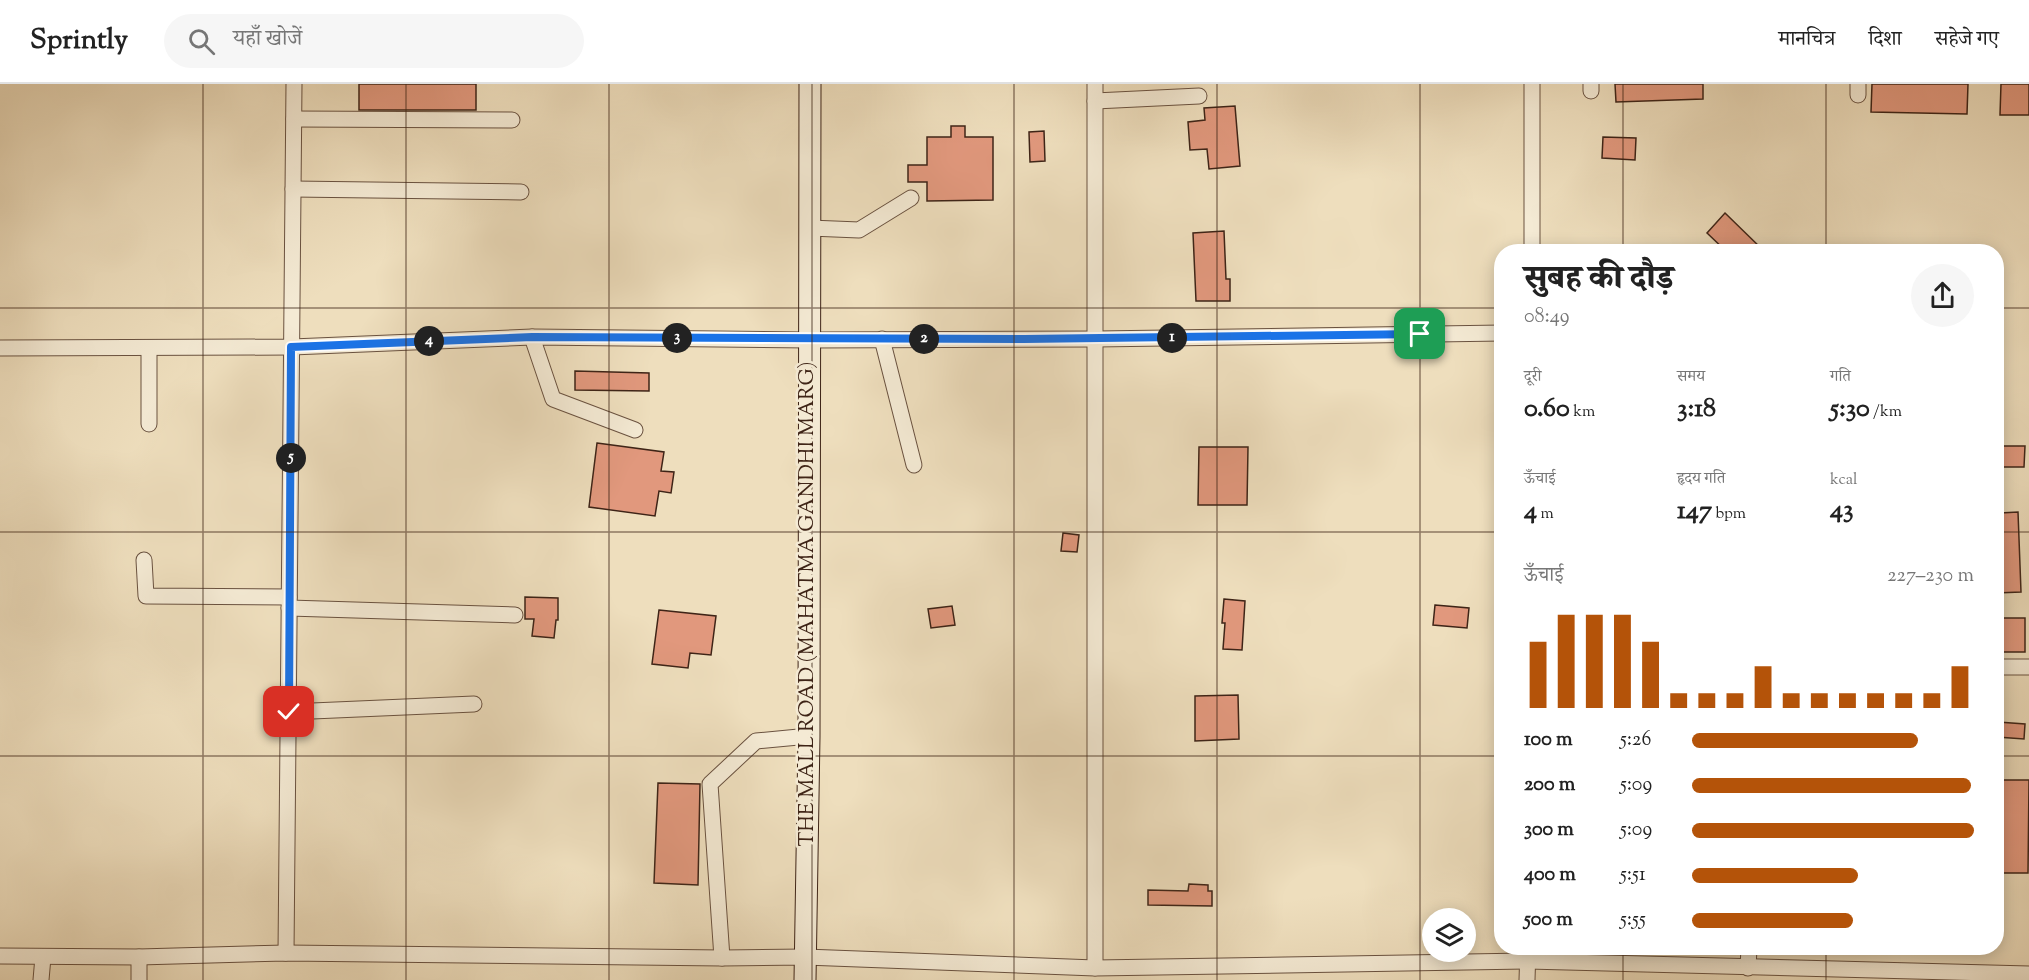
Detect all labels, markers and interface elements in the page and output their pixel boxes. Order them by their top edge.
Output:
search box [164,14,584,68]
text: Sprintly [30,21,128,61]
text: यहाँ खोजें [233,24,302,56]
icon: search [185,25,218,58]
text: मानचित्र [1778,25,1835,55]
text: दिशा [1868,25,1902,55]
text: सहेजे गए [1935,25,1999,55]
text: सुबह की दौड़ [1524,256,1673,304]
button: share [1911,264,1974,327]
text: 08:49 [1524,303,1569,332]
pin [1394,308,1445,359]
icon: arrive [1403,317,1436,350]
pin: 3 [662,323,692,353]
pin: 1 [1157,323,1187,353]
pin: 2 [909,324,939,354]
pin: 4 [414,326,444,356]
text: 3 [674,326,680,349]
text: 1 [1169,326,1175,349]
text: 2 [920,327,928,350]
text: 4 [425,329,433,352]
street label: THE MALL ROAD (MAHATMA GANDHI MARG) [793,361,823,847]
text: दूरी [1524,366,1541,389]
text: समय [1677,366,1705,389]
text: गति [1830,366,1851,389]
text: 0.60 [1524,391,1570,428]
text: 3:18 [1677,391,1716,428]
text: 5:30 [1830,391,1870,428]
text: km [1570,401,1595,424]
text: /km [1870,401,1902,424]
pin: 5 [276,443,306,473]
text: 5 [288,446,294,469]
text: ऊँचाई [1524,468,1556,491]
text: हृदय गति [1677,468,1725,491]
text: kcal [1830,469,1858,492]
text: 43 [1830,492,1854,529]
text: 4 [1524,493,1537,530]
text: 147 [1677,493,1712,530]
text: m [1537,503,1554,526]
text: bpm [1712,503,1746,526]
text: ऊँचाई [1524,562,1563,591]
text: 227–230 m [1887,562,1974,591]
pin [263,686,314,737]
icon: check [272,695,305,728]
text: 100 m [1524,726,1573,755]
text: 5:26 [1620,726,1651,755]
text: 200 m [1524,771,1575,800]
text: 5:09 [1620,771,1652,800]
text: 300 m [1524,816,1574,845]
text: 5:09 [1620,816,1652,845]
text: 400 m [1524,861,1576,890]
text: 5:51 [1620,861,1646,890]
text: 500 m [1524,906,1573,935]
text: 5:55 [1620,906,1646,935]
map controls [1422,908,1476,962]
button: layers [1422,908,1476,962]

